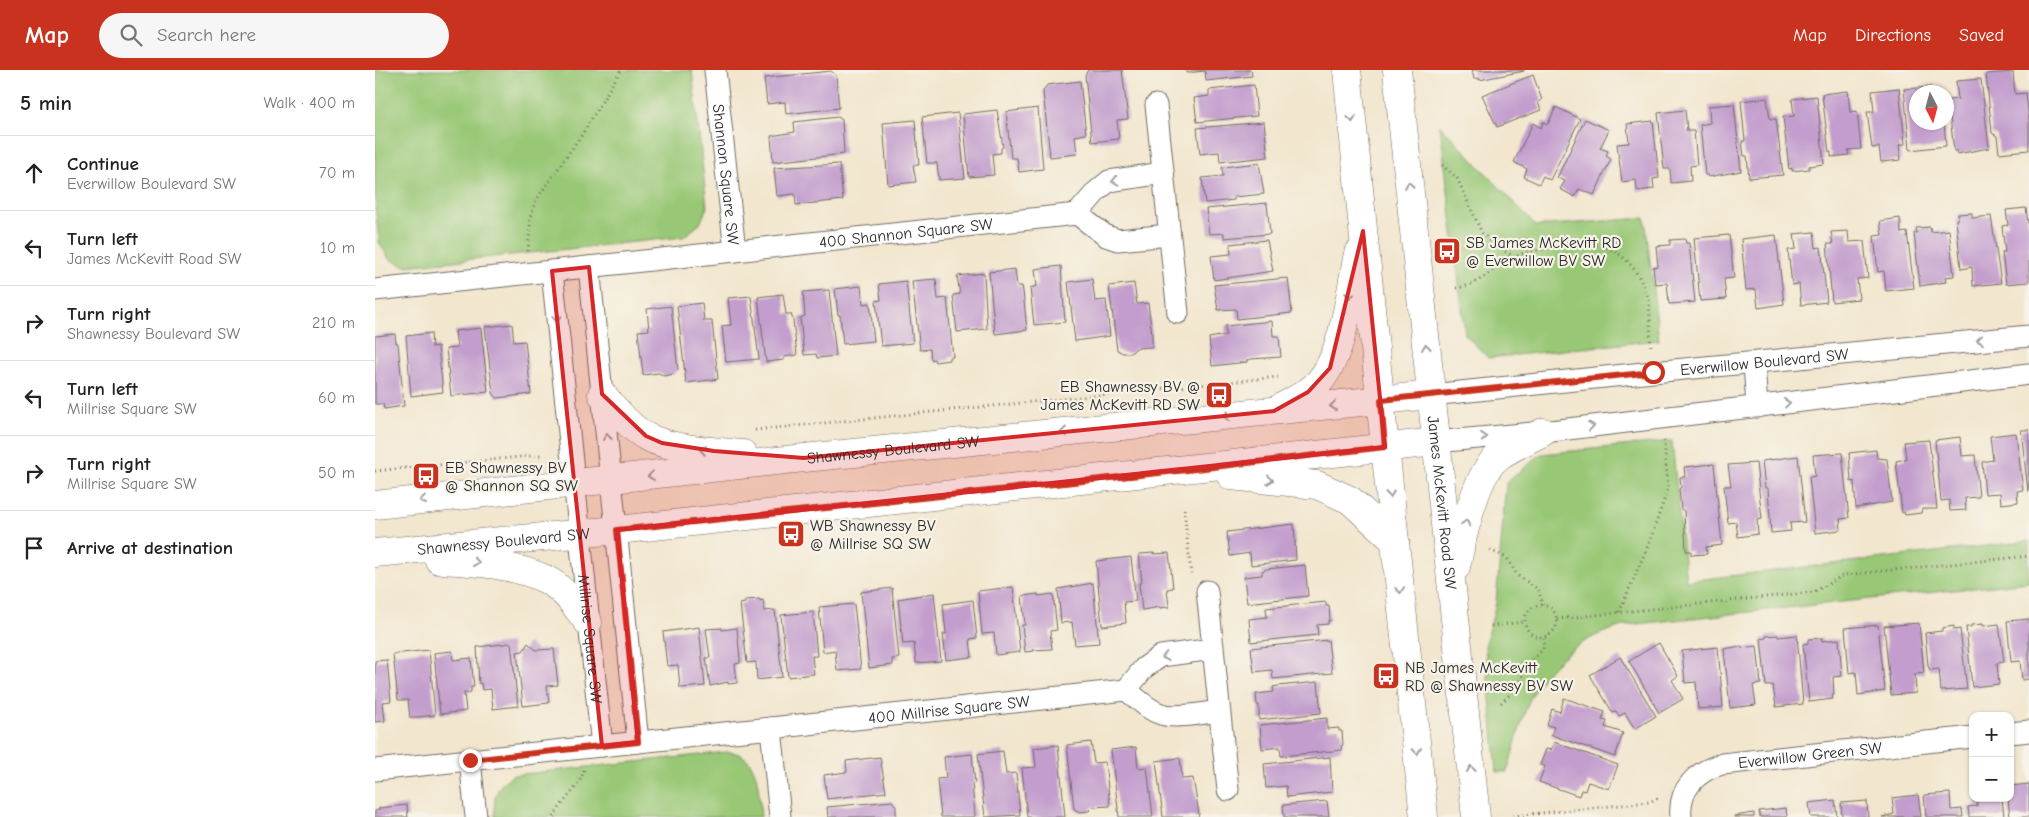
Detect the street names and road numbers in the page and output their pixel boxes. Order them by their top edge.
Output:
street label: Shannon Square SW [709,103,742,246]
street label: 400 Shannon Square SW [818,215,994,252]
street label: Everwillow Boulevard SW [1679,345,1850,379]
street label: James McKevitt Road SW [1424,415,1460,591]
street label: Shawnessy Boulevard SW [806,432,980,468]
street label: Shawnessy Boulevard SW [416,525,591,559]
street label: Millrise Square SW [574,574,605,705]
street label: 400 Millrise Square SW [867,692,1031,728]
street label: Everwillow Green SW [1737,739,1883,772]

